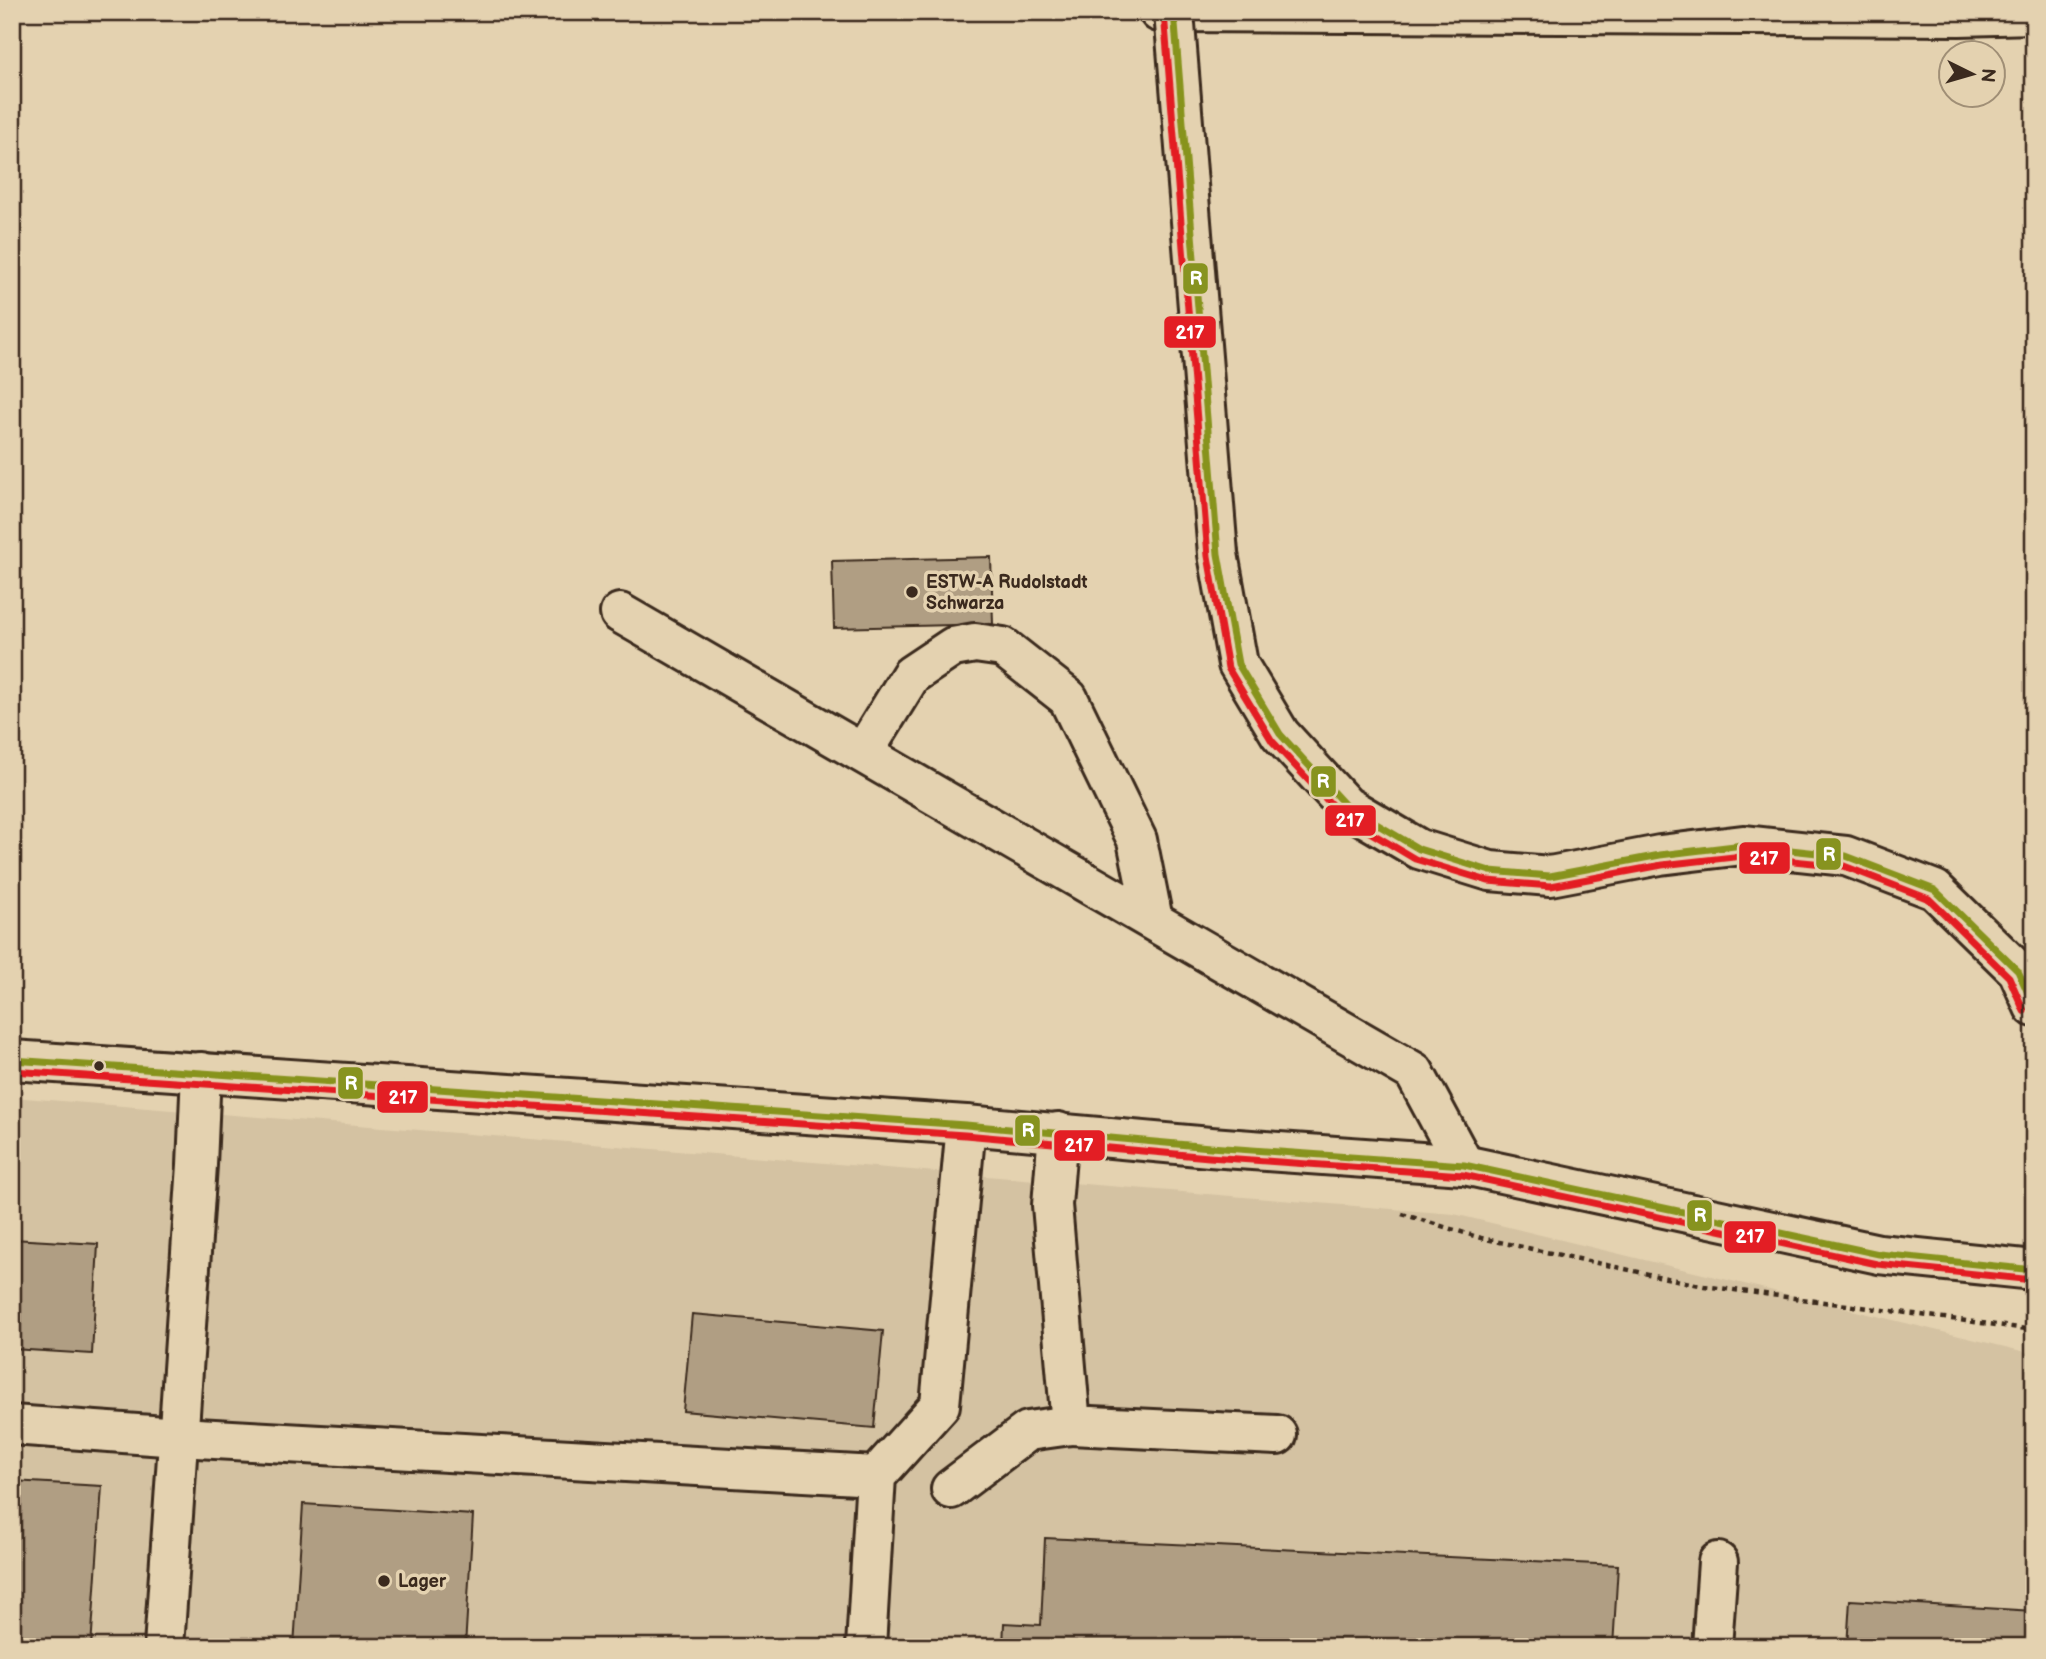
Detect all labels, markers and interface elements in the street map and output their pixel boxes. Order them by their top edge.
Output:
north arrow [1938,38,2008,108]
text: N [1975,67,2000,83]
line badge: R [1182,262,1209,295]
text: R [1189,268,1203,291]
line badge: 217 [1163,315,1217,349]
text: 217 [1175,322,1205,345]
place label: ESTW-A Rudolstadt Schwarza [926,572,1087,614]
marker: ESTW-A Rudolstadt Schwarza [904,584,920,600]
line badge: R [1310,765,1337,798]
text: R [1316,771,1330,794]
line badge: 217 [1324,804,1377,837]
text: 217 [1335,810,1365,833]
line badge: R [1815,837,1842,871]
line badge: 217 [1738,841,1791,875]
text: R [1822,844,1836,867]
text: 217 [1749,848,1779,871]
unlabelled marker [92,1059,106,1073]
line badge: R [337,1066,364,1100]
text: R [344,1073,358,1096]
line badge: 217 [376,1080,429,1114]
text: 217 [388,1087,418,1110]
line badge: R [1014,1114,1041,1147]
text: R [1021,1120,1035,1143]
line badge: 217 [1053,1129,1106,1162]
text: 217 [1064,1135,1094,1158]
line badge: R [1686,1199,1713,1232]
text: R [1693,1205,1707,1228]
line badge: 217 [1723,1220,1777,1254]
text: 217 [1735,1226,1765,1249]
place label: Lager [398,1571,447,1592]
marker: Lager [376,1573,392,1589]

